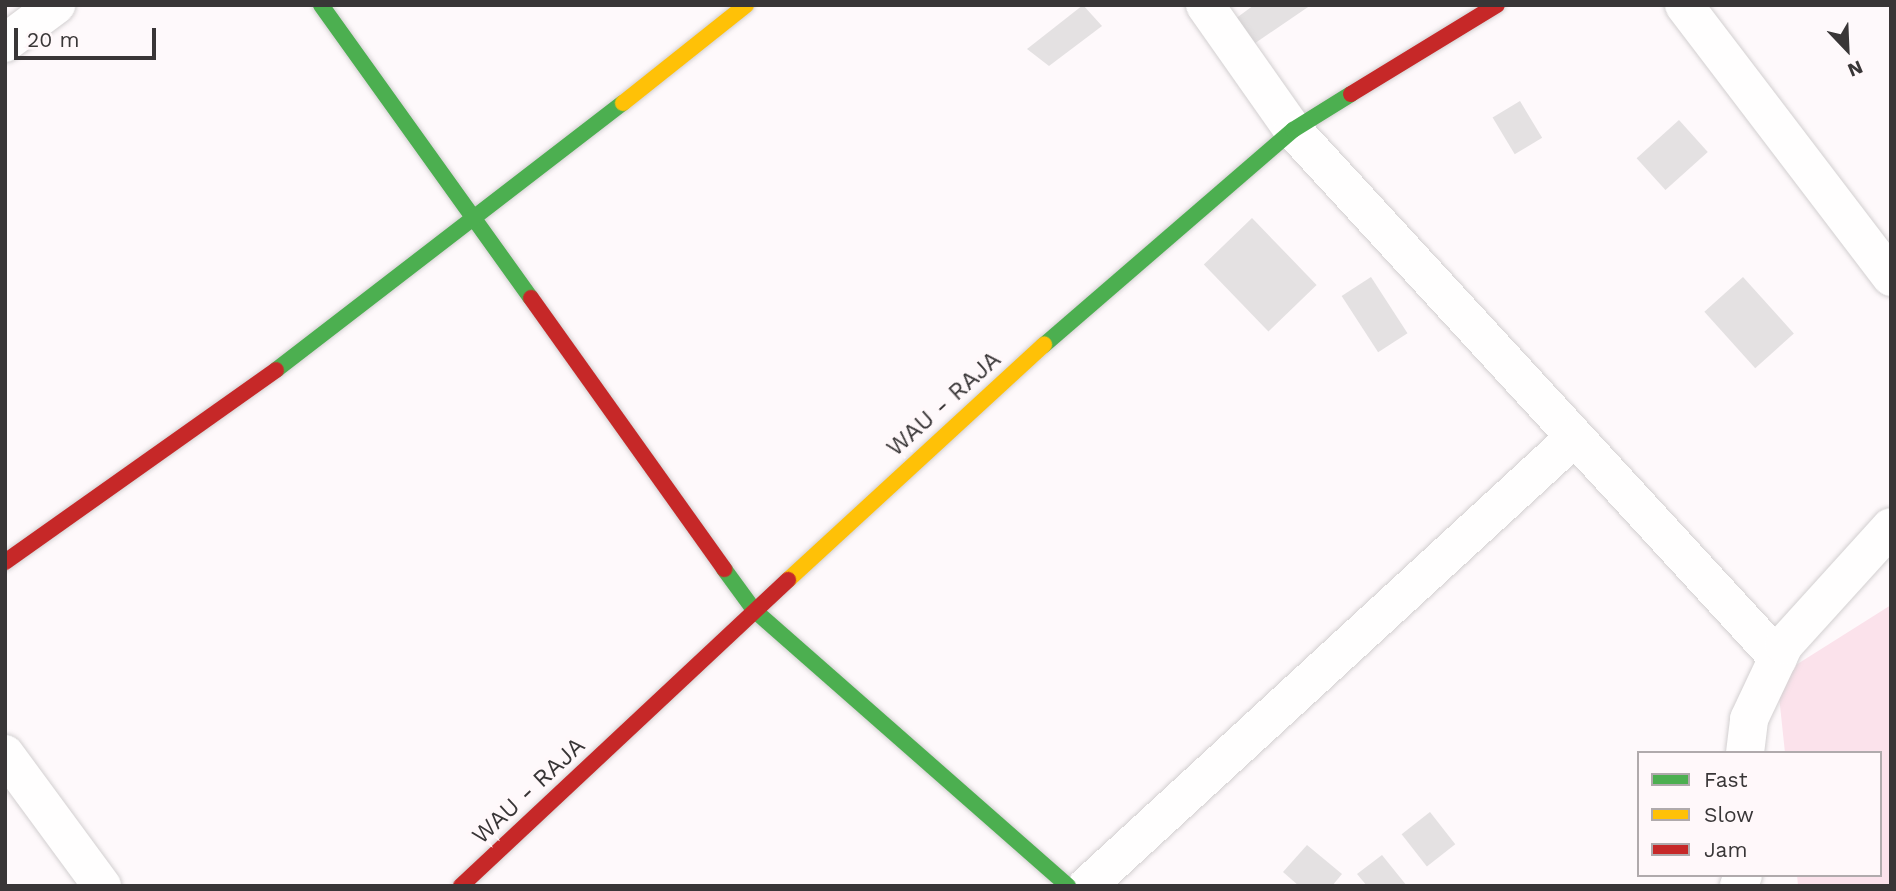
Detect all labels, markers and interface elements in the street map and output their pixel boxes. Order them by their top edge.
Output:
scale bar [18,14,159,58]
north arrow [1812,14,1882,84]
text: 20 m [27,27,79,52]
text: N [1844,55,1866,82]
street label: WAU - RAJA [881,345,1007,463]
street label: WAU - RAJA [467,731,591,851]
legend [1637,751,1882,877]
text: Fast [1704,767,1748,792]
text: Slow [1704,802,1754,827]
text: Jam [1704,837,1747,862]

